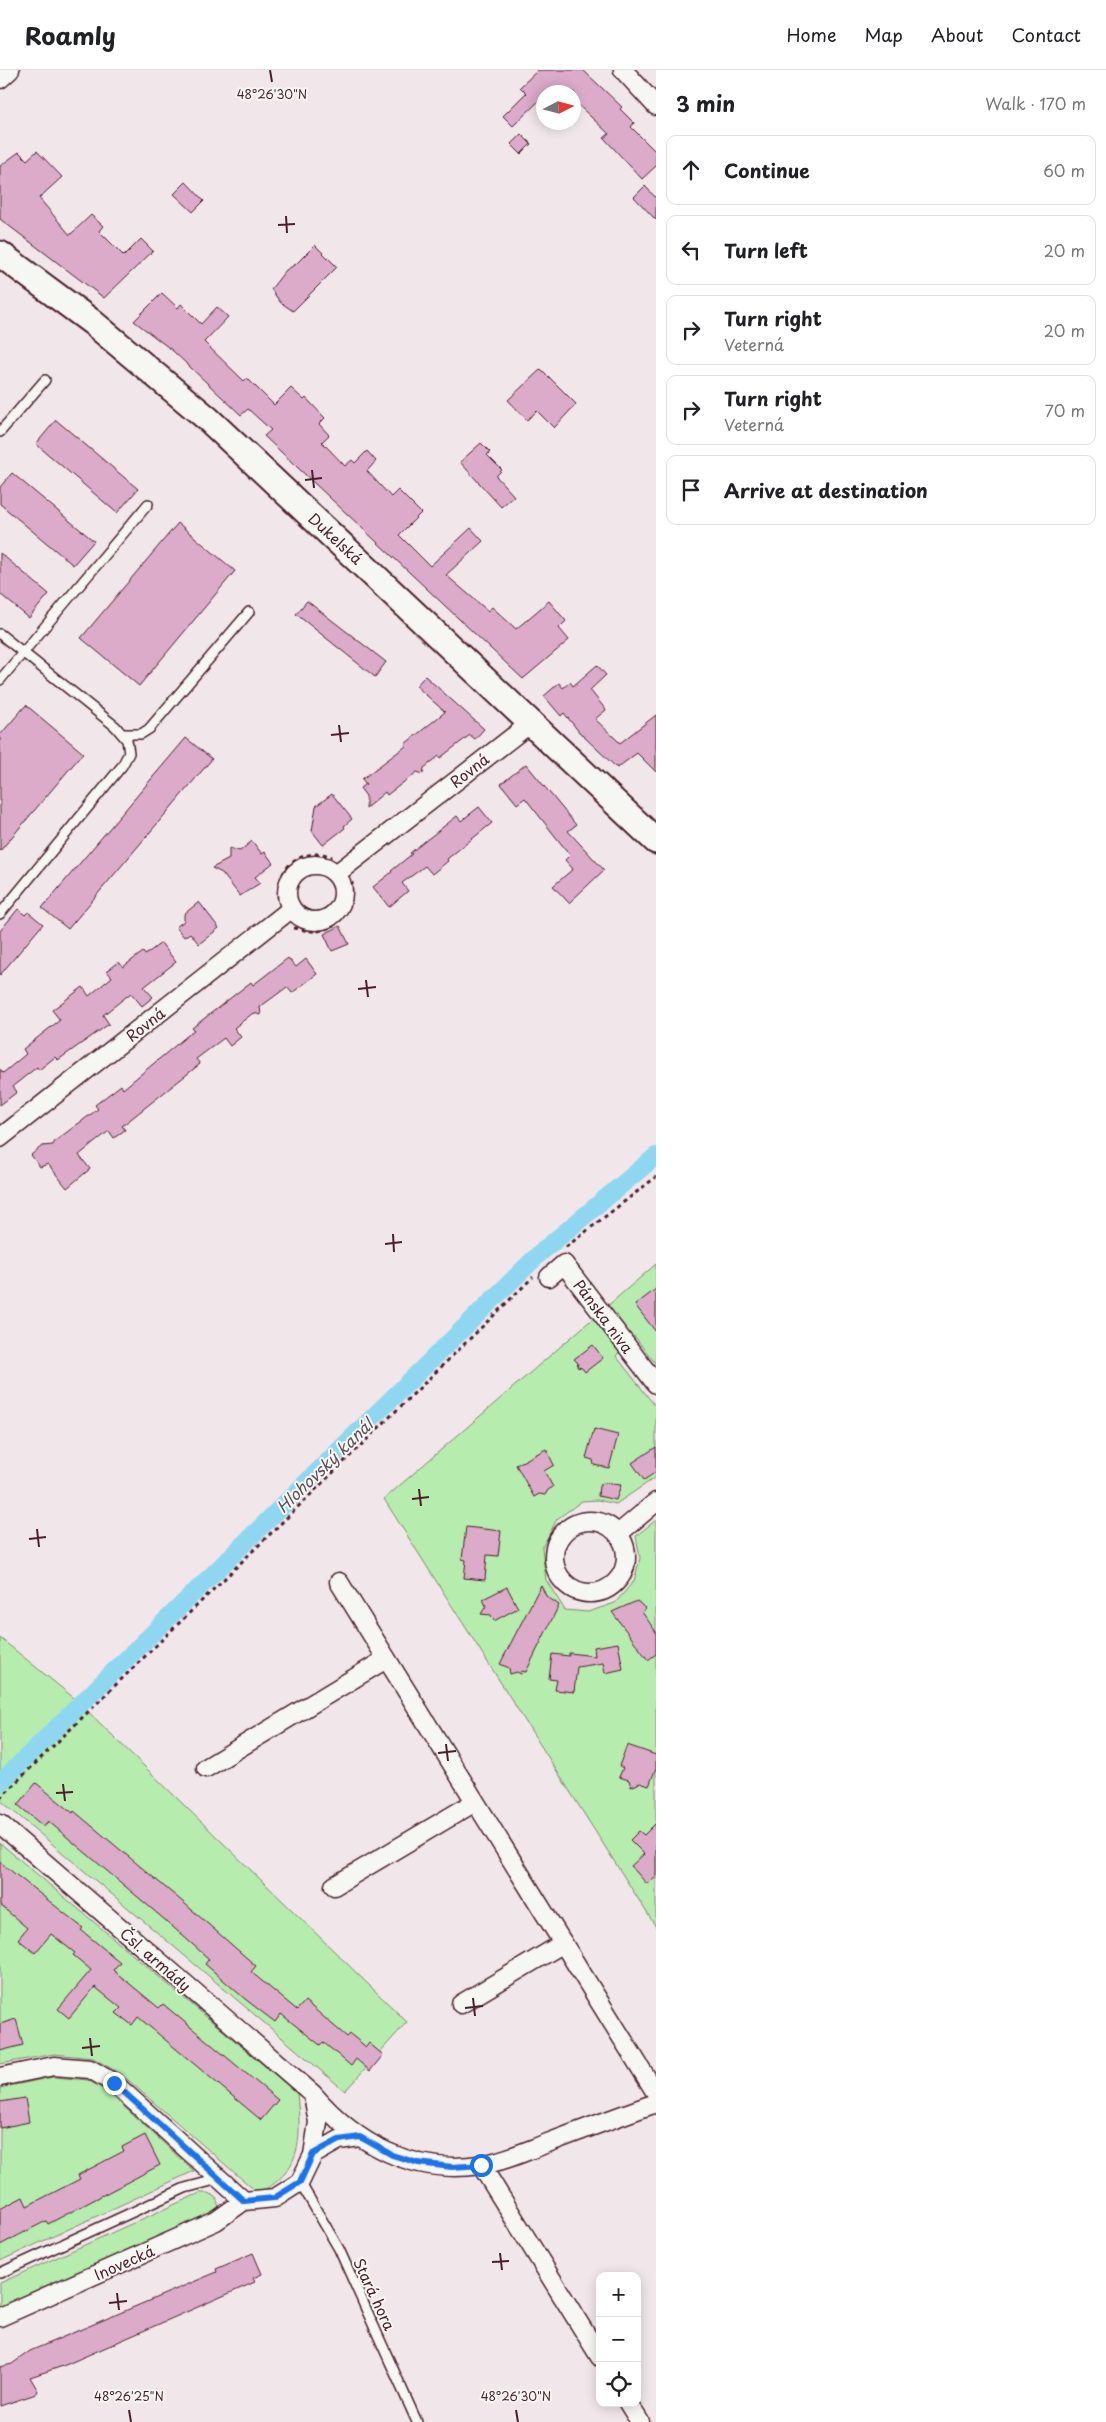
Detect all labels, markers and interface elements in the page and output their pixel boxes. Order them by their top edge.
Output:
text: Roamly [25,17,116,53]
text: Home [786,21,836,48]
text: Map [864,21,903,48]
text: About [931,21,983,48]
text: Contact [1011,21,1081,48]
text: 48°26'30"N [237,85,307,103]
north arrow [536,85,581,130]
text: 3 min [676,87,735,119]
text: Walk · 170 m [985,91,1086,115]
icon: ahead [677,156,705,184]
text: Continue [724,156,810,184]
text: 60 m [1043,158,1085,182]
icon: left [677,236,705,264]
text: Turn left [724,236,808,264]
text: 20 m [1044,238,1085,262]
text: Turn right [724,304,822,332]
icon: right [677,316,705,344]
text: 20 m [1044,318,1085,342]
text: Veterná [724,332,784,356]
text: Turn right [724,384,822,412]
icon: right [677,396,705,424]
text: 70 m [1045,398,1085,422]
text: Veterná [724,412,784,436]
icon: arrive [677,476,705,504]
text: Arrive at destination [724,476,928,504]
street label: Dukelská [304,507,369,570]
street label: Rovná [444,747,494,793]
street label: Rovná [120,1001,170,1047]
street label: Pánska niva [569,1274,640,1358]
water label: Hlohovský kanál [270,1411,380,1518]
street label: Čsl. armády [115,1922,197,1996]
route end [103,2072,126,2095]
route start [470,2154,493,2177]
street label: Inovecká [90,2238,158,2285]
street label: Stará hora [348,2254,402,2335]
map controls [596,2272,641,2407]
button: + [596,2272,641,2317]
button: − [596,2317,641,2362]
button: locate [596,2362,641,2407]
text: 48°26'25"N [94,2387,164,2405]
text: 48°26'30"N [481,2387,551,2405]

